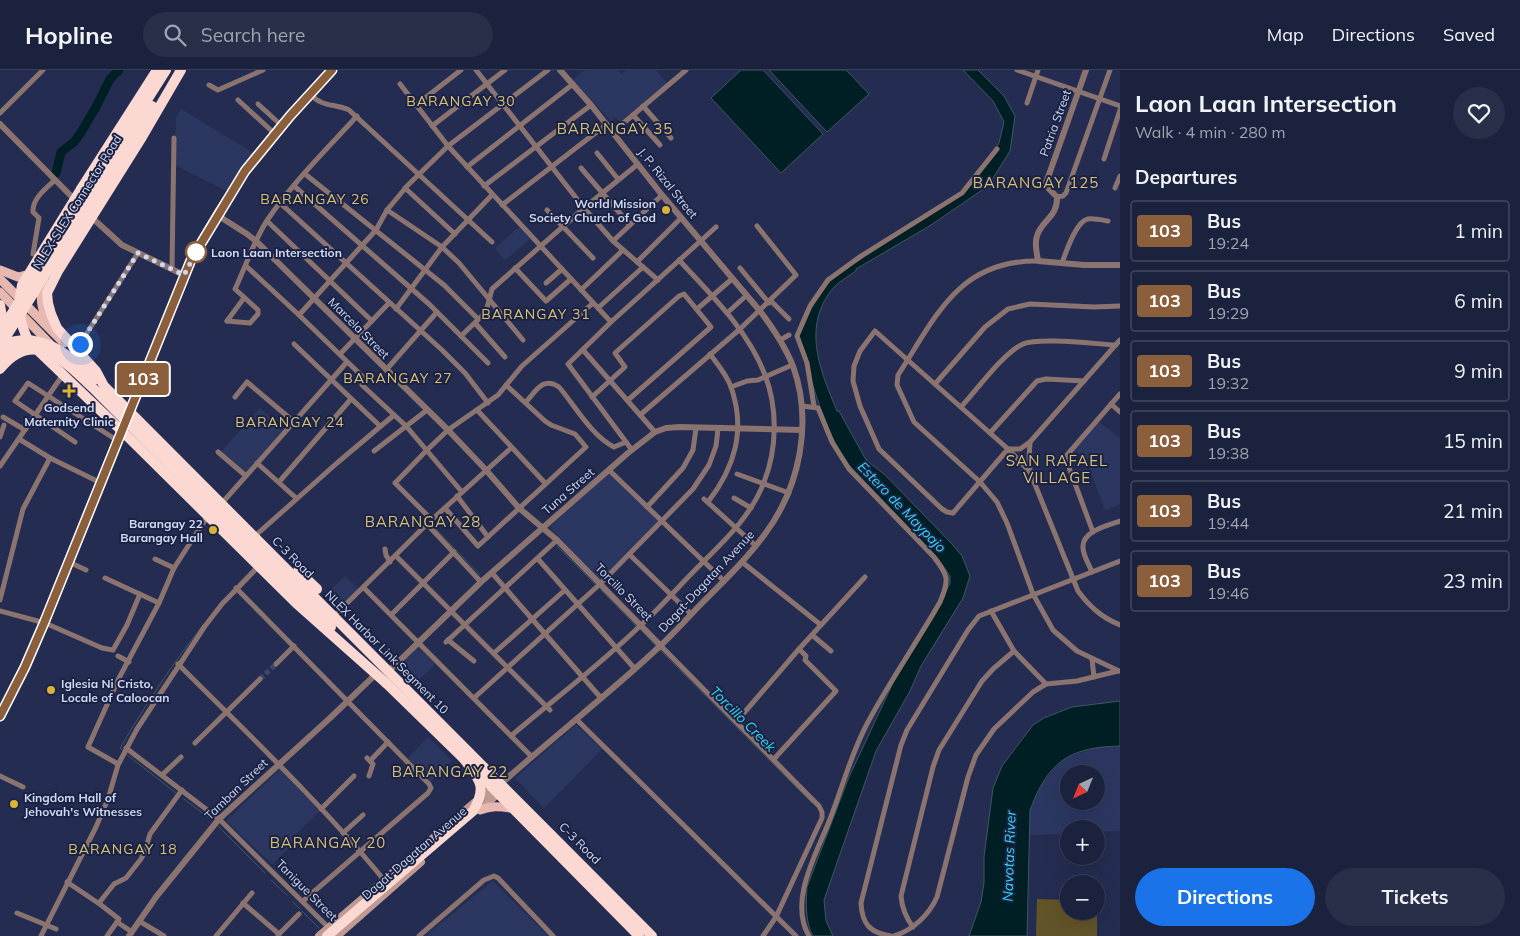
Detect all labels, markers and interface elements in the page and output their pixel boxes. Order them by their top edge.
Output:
search box [143,12,493,57]
text: Hopline [25,20,113,50]
icon: search [161,21,189,49]
text: Search here [201,23,305,47]
text: Map [1267,23,1304,46]
text: Directions [1332,23,1415,46]
text: Saved [1443,23,1495,46]
button: heart [1453,87,1505,139]
street label: Patria Street [1036,88,1074,158]
text: Laon Laan Intersection [1135,88,1397,118]
district label: BARANGAY 30 [406,92,516,110]
district label: BARANGAY 35 [557,119,673,138]
text: Walk · 4 min · 280 m [1135,122,1286,142]
street label: NLEX-SLEX Connector Road [29,132,125,272]
street label: J. P. Rizal Street [635,145,701,221]
text: Departures [1135,165,1237,189]
district label: BARANGAY 125 [973,173,1099,192]
district label: BARANGAY 26 [260,190,370,208]
place label: World Mission Society Church of God [529,196,656,225]
marker: World Mission Society Church of God [660,204,672,216]
text: Bus [1207,209,1241,233]
text: 103 [1148,219,1181,242]
text: 1 min [1454,219,1503,243]
text: 19:24 [1207,233,1249,253]
marker: Laon Laan Intersection [185,241,207,263]
place label: Laon Laan Intersection [211,245,342,260]
text: Bus [1207,279,1241,303]
text: 103 [1148,289,1181,312]
text: 6 min [1454,289,1503,313]
street label: Marcela Street [325,294,393,362]
text: 19:29 [1207,303,1249,323]
district label: BARANGAY 31 [481,305,591,323]
your location [68,332,93,357]
text: Bus [1207,349,1241,373]
text: 103 [1148,359,1181,382]
text: 9 min [1454,359,1503,383]
line badge: 103 [114,363,172,395]
text: 103 [127,367,159,390]
district label: BARANGAY 27 [343,369,453,387]
text: 19:32 [1207,373,1249,393]
marker: Godsend Maternity Clinic [62,384,76,398]
place label: Godsend Maternity Clinic [24,400,114,429]
district label: BARANGAY 24 [235,413,345,431]
text: Bus [1207,419,1241,443]
text: 103 [1148,429,1181,452]
text: 15 min [1443,429,1503,453]
text: 19:38 [1207,443,1249,463]
district label: SAN RAFAEL VILLAGE [1006,451,1108,487]
water label: Estero de Maypajo [854,458,950,556]
street label: Tuna Street [539,464,597,518]
text: Bus [1207,489,1241,513]
text: 103 [1148,499,1181,522]
text: 21 min [1443,499,1503,523]
district label: BARANGAY 28 [365,512,481,531]
text: 19:44 [1207,513,1249,533]
place label: Barangay 22 Barangay Hall [120,516,203,545]
marker: Barangay 22 Barangay Hall [207,524,219,536]
street label: Dagat-Dagatan Avenue [655,527,757,635]
street label: C-3 Road [269,533,317,581]
text: Bus [1207,559,1241,583]
street label: Torcillo Street [592,560,656,624]
text: 103 [1148,569,1181,592]
text: 23 min [1443,569,1503,593]
text: 19:46 [1207,583,1249,603]
street label: NLEX Harbor Link Segment 10 [322,587,452,717]
place label: Iglesia Ni Cristo, Locale of Caloocan [61,676,169,705]
water label: Torcillo Creek [706,682,780,756]
marker: Iglesia Ni Cristo, Locale of Caloocan [45,684,57,696]
street label: Tamban Street [201,755,271,823]
district label: BARANGAY 22 [392,762,508,781]
north arrow [1060,765,1105,810]
map controls [1060,765,1105,920]
place label: Kingdom Hall of Jehovah's Witnesses [24,790,142,819]
marker: Kingdom Hall of Jehovah's Witnesses [8,798,20,810]
street label: Dagat-Dagatan Avenue [359,803,469,903]
water label: Navotas River [998,809,1020,902]
street label: C-3 Road [556,819,604,867]
button: + [1060,820,1105,865]
district label: BARANGAY 20 [270,833,386,852]
district label: BARANGAY 18 [68,840,178,858]
street label: Tanigue Street [273,856,341,924]
button: Directions [1135,868,1315,926]
button: Tickets [1325,868,1505,926]
button: − [1060,875,1105,920]

